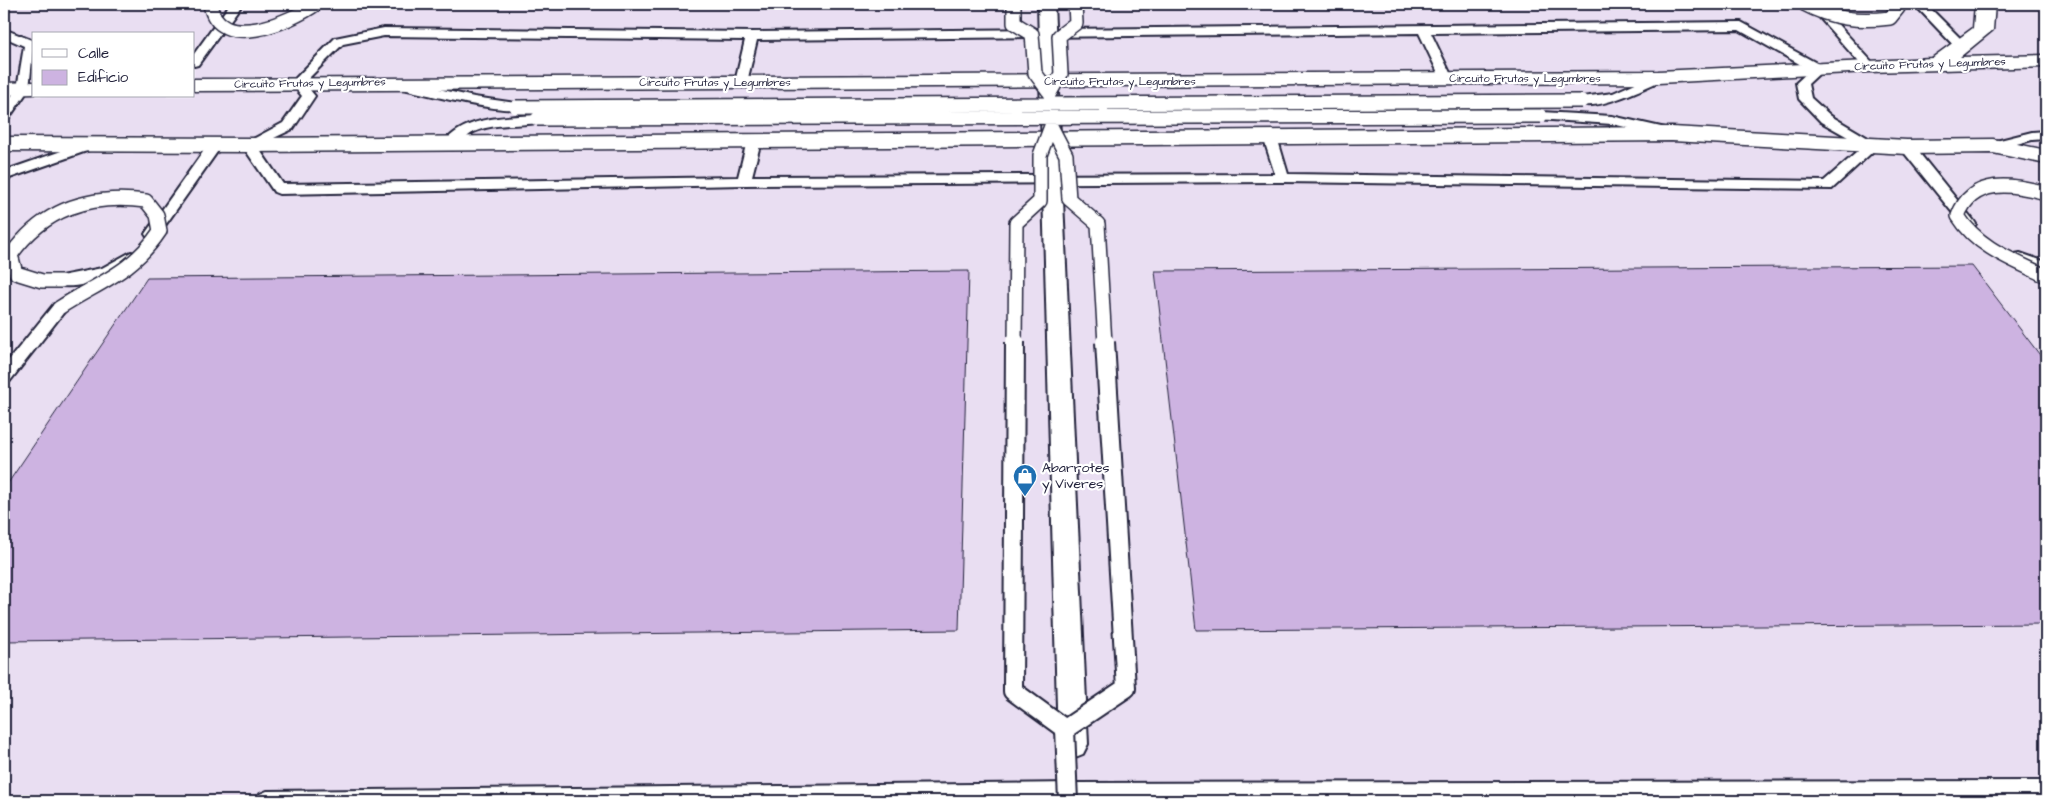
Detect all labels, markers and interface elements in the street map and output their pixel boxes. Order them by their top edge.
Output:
legend [32,32,195,98]
text: Calle [78,43,109,64]
street label: Circuito Frutas y Legumbres [1854,54,2007,75]
text: Edificio [78,67,129,88]
street label: Circuito Frutas y Legumbres [1449,71,1601,87]
street label: Circuito Frutas y Legumbres [234,74,386,93]
street label: Circuito Frutas y Legumbres [1044,74,1196,90]
street label: Circuito Frutas y Legumbres [639,75,791,91]
place label: Abarrotes y Víveres [1042,458,1110,494]
shop icon: Abarrotes y Víveres [1012,463,1038,497]

